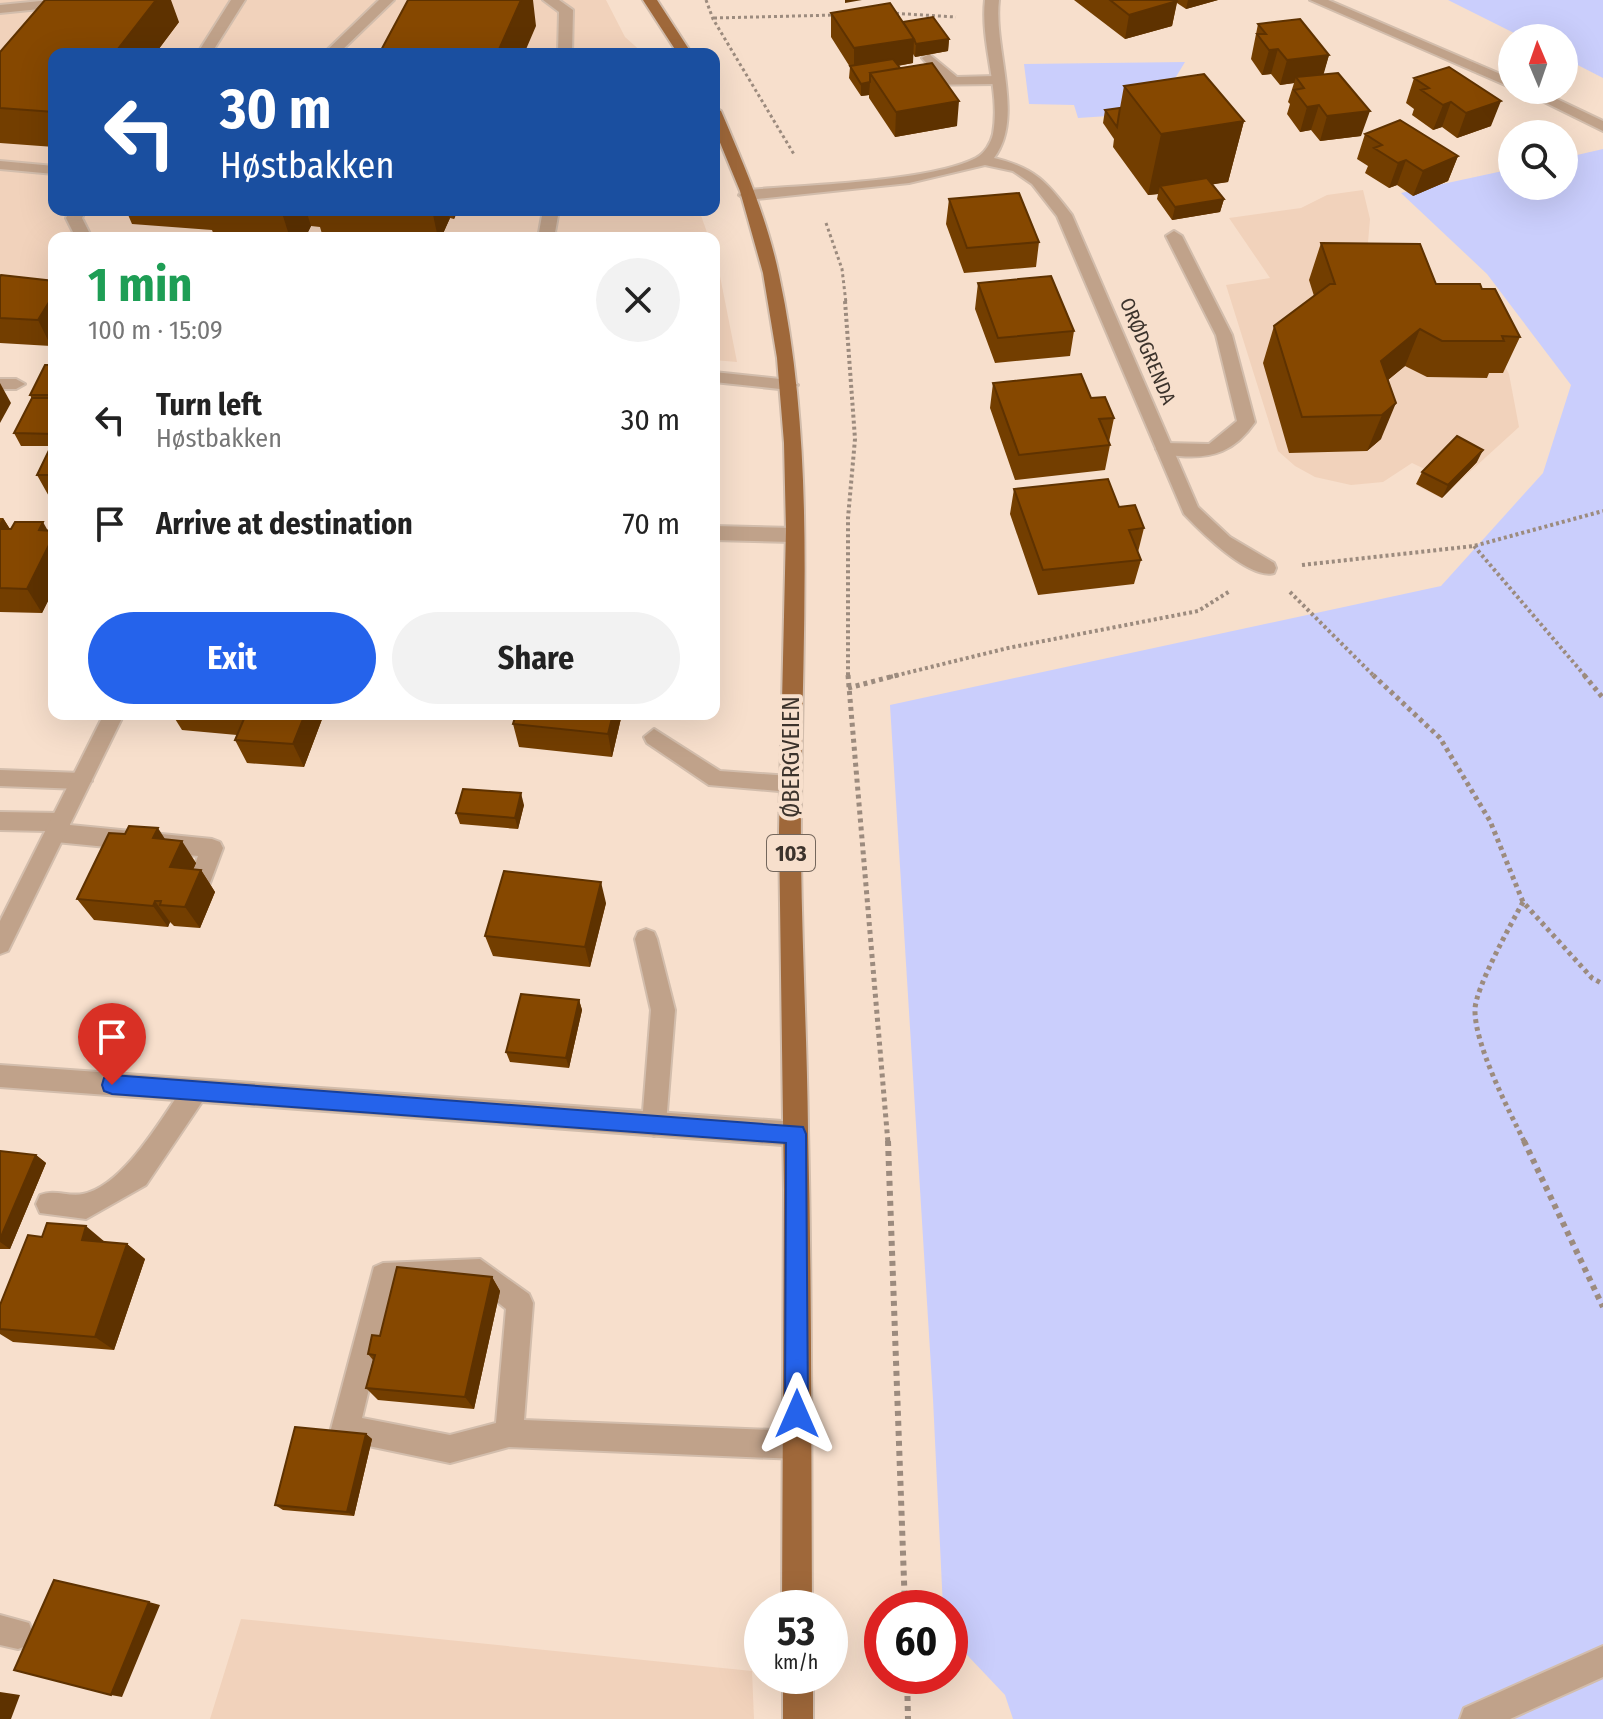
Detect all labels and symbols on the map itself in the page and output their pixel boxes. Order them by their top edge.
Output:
north arrow [1498,24,1578,104]
street label: ORØDGRENDA [1115,294,1181,408]
street label: ØBERGVEIEN [777,696,805,818]
road number: 103 [767,835,815,871]
pin [78,1003,146,1085]
position arrow [755,1372,839,1456]
speed limit sign: 60 [864,1590,968,1694]

